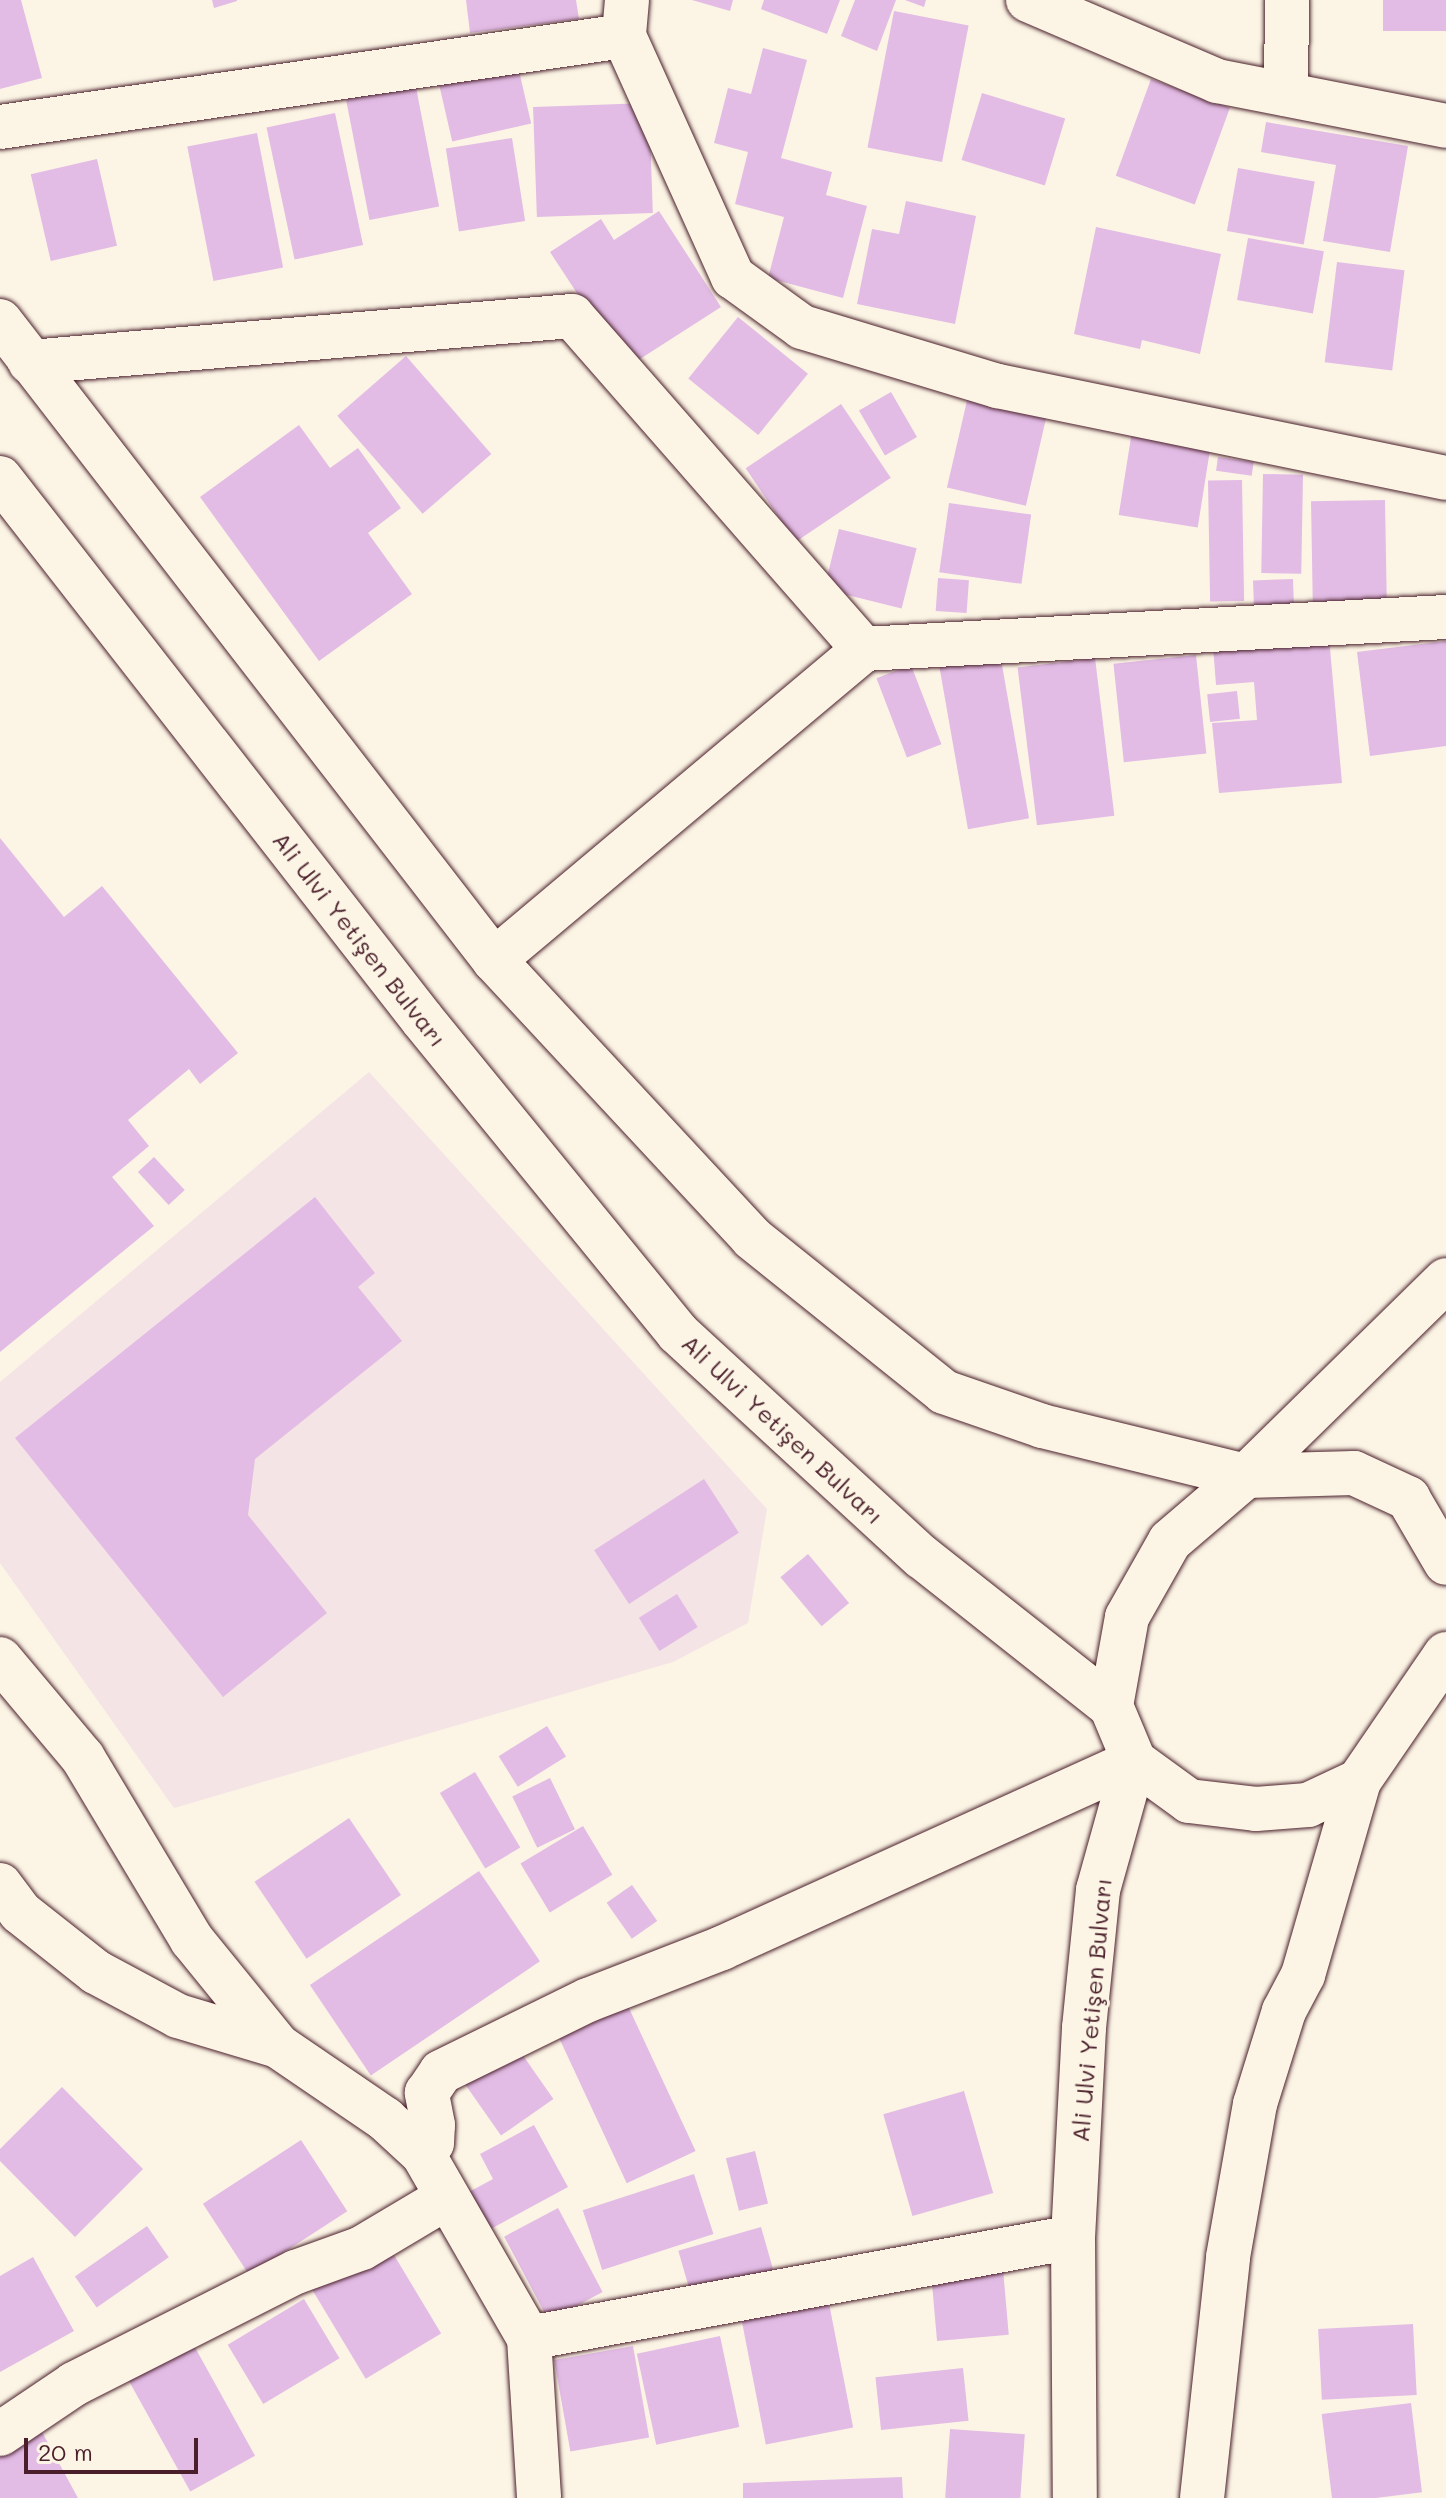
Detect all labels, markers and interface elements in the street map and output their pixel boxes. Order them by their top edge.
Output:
street label: Ali Ulvi Yetişen Bulvarı [267,826,453,1052]
street label: Ali Ulvi Yetişen Bulvarı [676,1328,890,1530]
street label: Ali Ulvi Yetişen Bulvarı [1065,1877,1117,2143]
scale bar [28,2422,202,2472]
text: 20 m [38,2436,93,2467]

